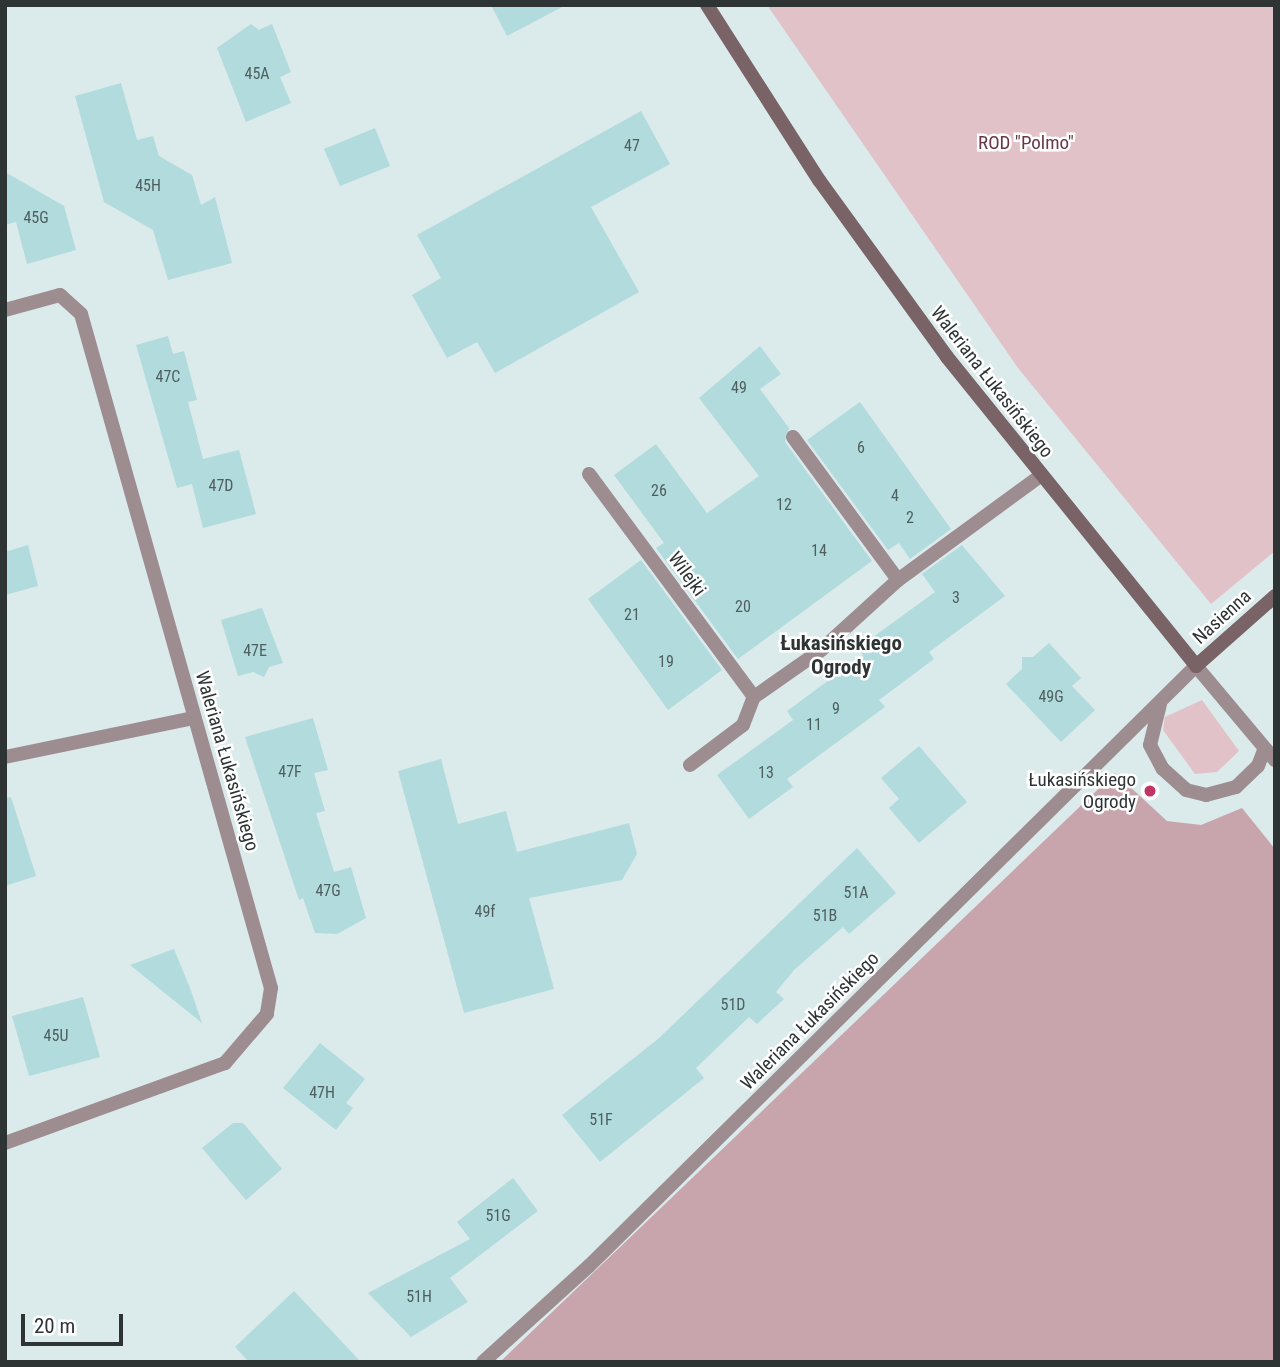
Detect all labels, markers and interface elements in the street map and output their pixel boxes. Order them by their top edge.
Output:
house number: 45A [244,64,270,84]
park label: ROD "Polmo" [978,132,1074,154]
house number: 47 [624,136,640,156]
house number: 45H [135,176,161,196]
house number: 45G [23,208,49,228]
street label: Waleriana Łukasińskiego [926,302,1058,462]
house number: 47C [156,367,180,387]
house number: 49 [731,378,747,398]
house number: 6 [857,438,865,458]
house number: 47D [209,476,233,496]
house number: 26 [651,481,667,501]
house number: 4 [891,486,899,506]
house number: 12 [776,495,792,515]
house number: 2 [906,508,914,528]
house number: 14 [811,541,827,561]
street label: Wilejki [663,547,711,601]
street label: Nasienna [1188,585,1256,649]
house number: 3 [952,588,960,608]
house number: 20 [735,597,751,617]
house number: 21 [624,605,640,625]
district label: Łukasińskiego Ogrody [780,630,902,680]
house number: 47E [243,641,267,661]
house number: 19 [658,652,674,672]
street label: Waleriana Łukasińskiego [190,668,264,854]
house number: 49G [1038,687,1064,707]
house number: 9 [832,699,840,719]
house number: 11 [806,715,822,735]
house number: 47F [278,762,302,782]
house number: 13 [758,763,774,783]
place label: Łukasińskiego Ogrody [1028,769,1136,813]
marker: Łukasińskiego Ogrody [1142,783,1158,799]
house number: 47G [315,881,341,901]
house number: 51A [843,883,869,903]
house number: 49f [475,902,495,922]
house number: 51B [813,906,837,926]
street label: Waleriana Łukasińskiego [736,947,884,1095]
house number: 51D [721,995,745,1015]
house number: 45U [44,1026,68,1046]
house number: 47H [309,1083,335,1103]
house number: 51F [589,1110,613,1130]
house number: 51G [485,1206,511,1226]
house number: 51H [406,1287,432,1307]
scale bar [24,1300,126,1344]
text: 20 m [34,1314,75,1338]

